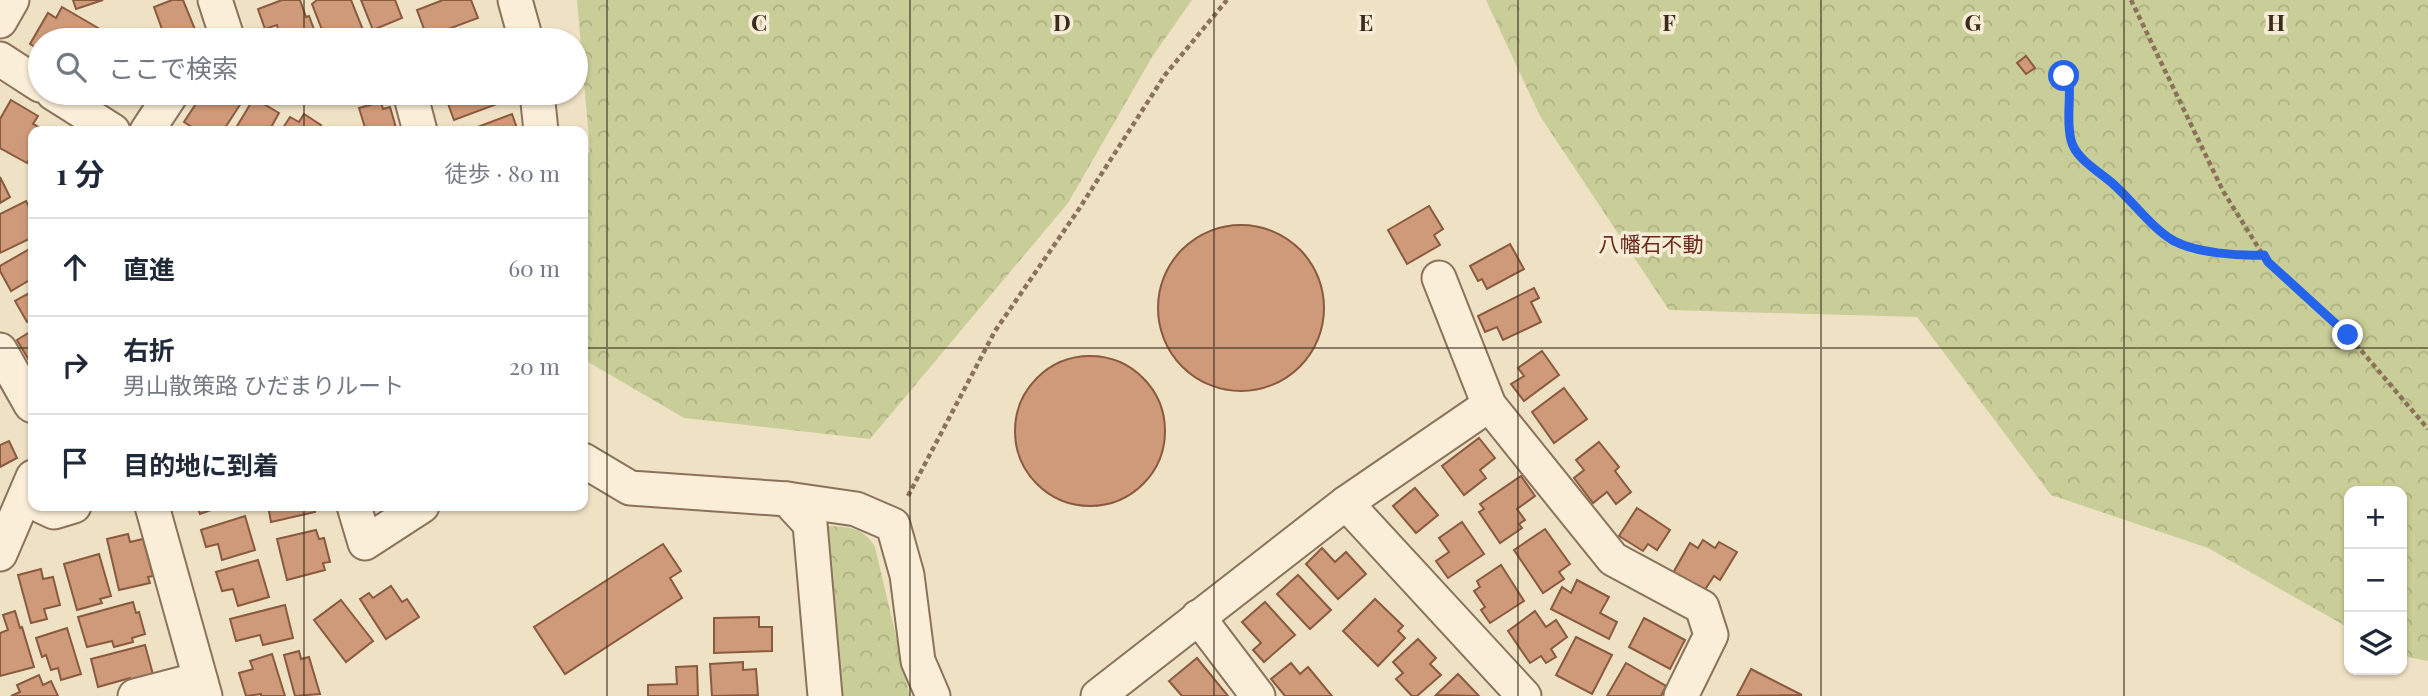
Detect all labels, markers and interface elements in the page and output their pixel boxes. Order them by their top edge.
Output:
text: C [751,6,767,37]
text: D [1053,6,1071,37]
text: E [1359,6,1373,37]
text: F [1662,6,1676,37]
text: G [1965,6,1982,37]
text: H [2267,6,2285,37]
search box [28,28,588,105]
icon: search [52,48,90,86]
text: ここで検索 [108,50,238,85]
route start [2048,60,2079,91]
text: 1 分 [56,153,104,193]
text: 徒歩 · 80 m [445,157,560,188]
district label: 八幡石不動 [1599,229,1704,257]
icon: ahead [56,248,94,286]
text: 直進 [123,251,175,286]
text: 60 m [508,252,560,283]
route end [2332,319,2363,350]
text: 右折 [123,332,175,367]
icon: right [56,346,94,384]
text: 20 m [509,350,560,381]
text: 男山散策路 ひだまりルート [123,369,404,400]
icon: arrive [56,444,94,482]
text: 目的地に到着 [123,447,279,482]
map controls [2344,486,2407,675]
button: + [2344,486,2407,549]
button: − [2344,549,2407,612]
button: layers [2344,612,2407,675]

